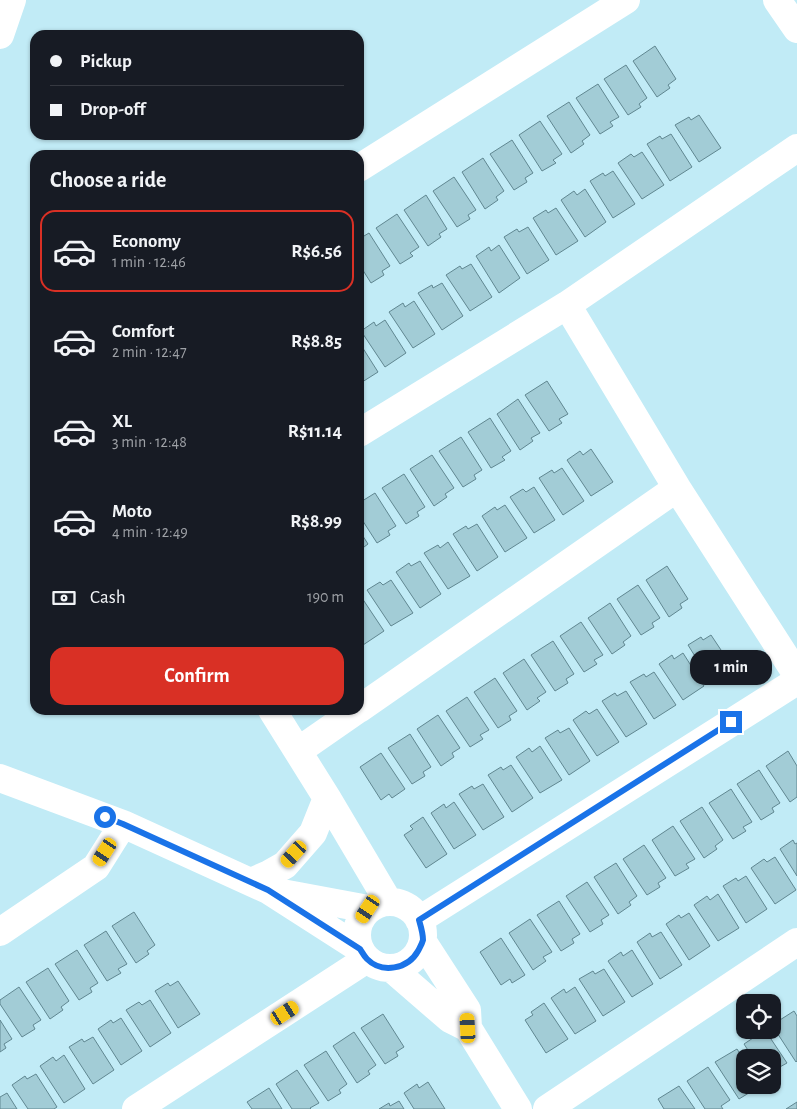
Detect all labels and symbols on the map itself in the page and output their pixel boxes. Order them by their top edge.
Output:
callout: 1 min [690,650,772,684]
route end [720,711,742,733]
route start [94,806,116,828]
car [90,835,119,869]
car [278,838,309,870]
car [353,892,382,926]
car [268,999,301,1027]
car [459,1013,476,1043]

